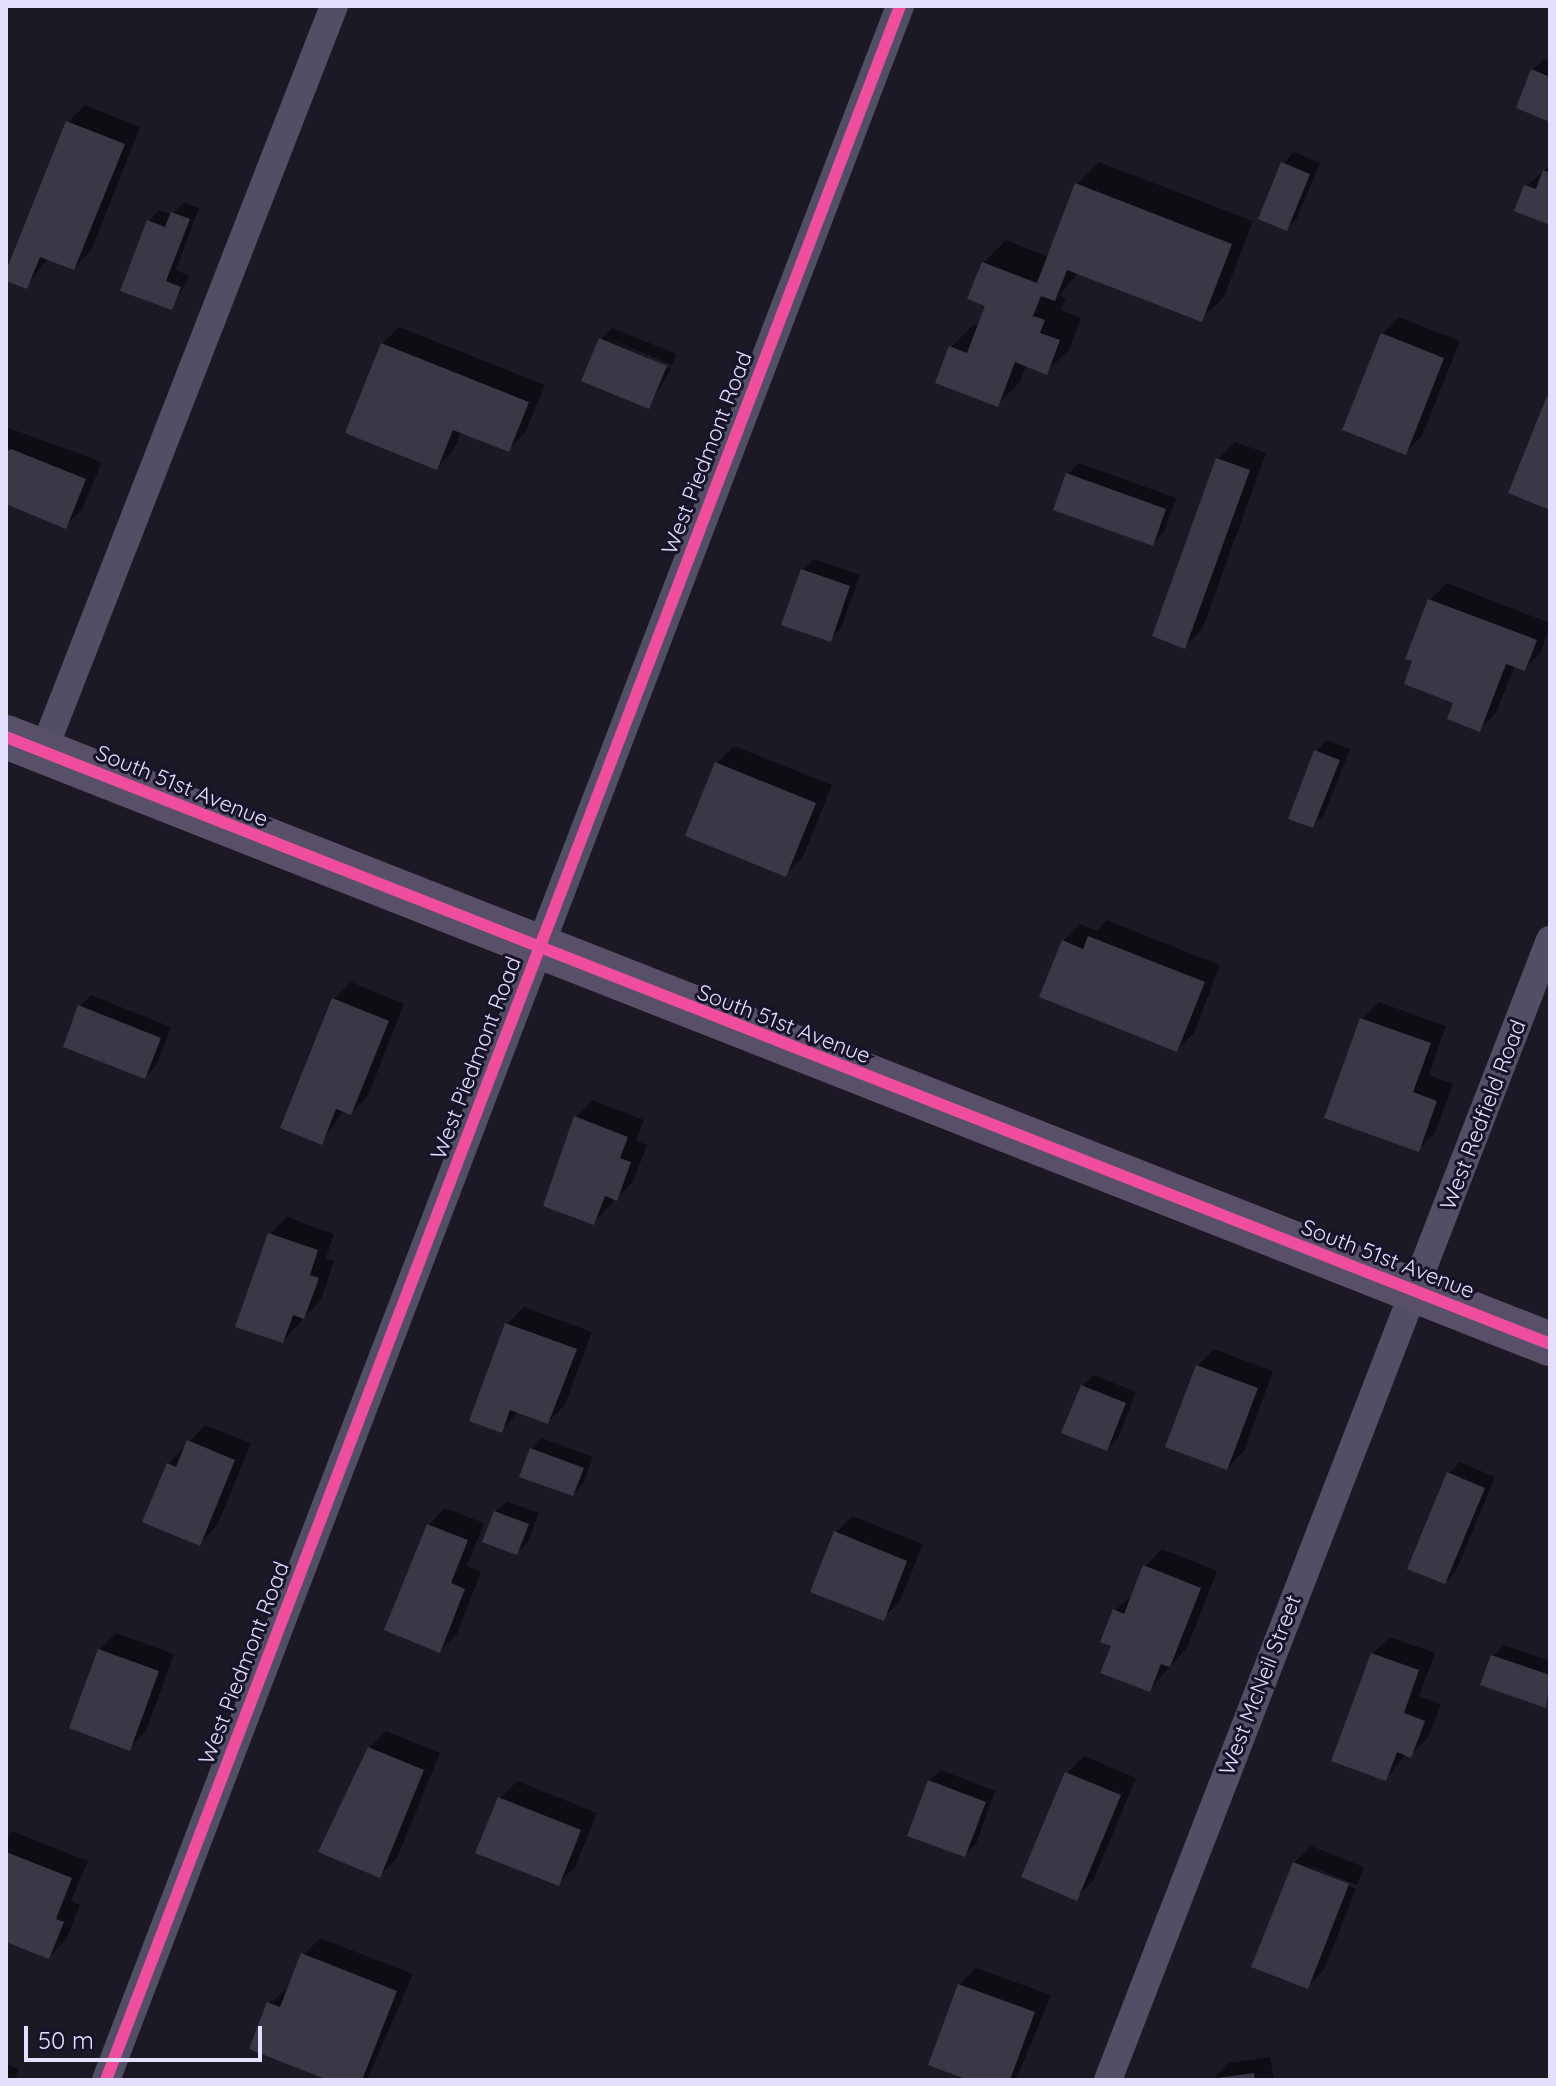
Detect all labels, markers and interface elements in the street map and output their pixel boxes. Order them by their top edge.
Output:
street label: West Piedmont Road [656,348,758,558]
street label: South 51st Avenue [92,739,272,833]
street label: West Piedmont Road [425,953,527,1163]
street label: South 51st Avenue [694,979,874,1069]
street label: West Redfield Road [1435,1016,1531,1214]
street label: South 51st Avenue [1298,1214,1478,1304]
street label: West Piedmont Road [193,1558,295,1768]
street label: West McNeil Street [1213,1591,1307,1779]
scale bar [28,2010,266,2060]
text: 50 m [38,2025,94,2055]

